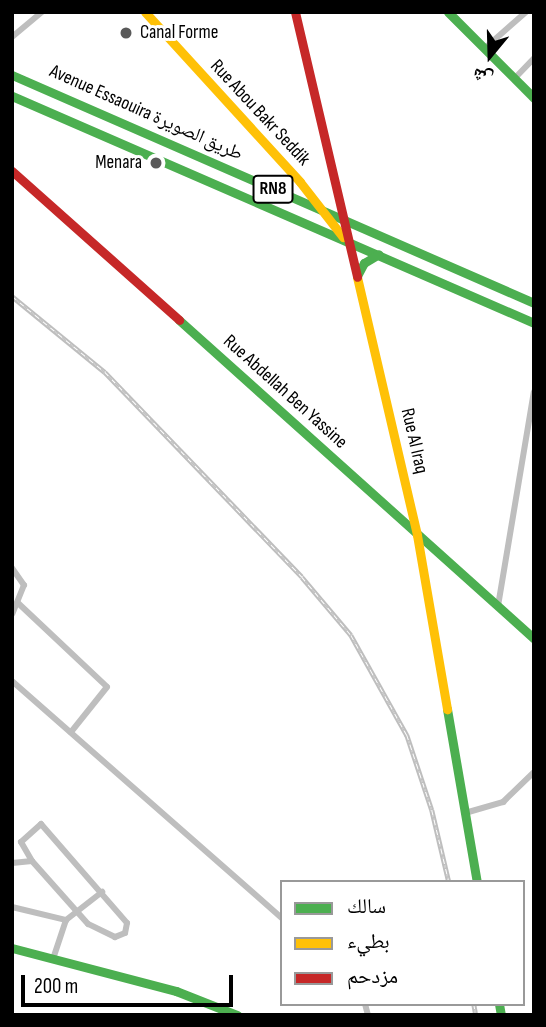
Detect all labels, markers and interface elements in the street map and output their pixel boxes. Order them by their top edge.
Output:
north arrow [455,21,525,91]
place label: Canal Forme [140,22,218,44]
marker: Canal Forme [118,25,134,41]
street label: Rue Abou Bakr Seddik [205,55,315,171]
street label: Avenue Essaouira طريق الصويرة [46,60,246,166]
text: ش [470,62,496,90]
place label: Menara [95,152,142,174]
marker: Menara [148,155,164,171]
road number: RN8 [252,174,294,204]
street label: Rue Abdellah Ben Yassine [218,330,352,454]
street label: Rue Al Iraq [395,406,433,476]
legend [280,880,525,1006]
text: سالك [347,894,386,919]
text: بطيء [347,929,390,954]
scale bar [24,960,236,1004]
text: مزدحم [347,964,398,989]
text: 200 m [34,974,78,999]

